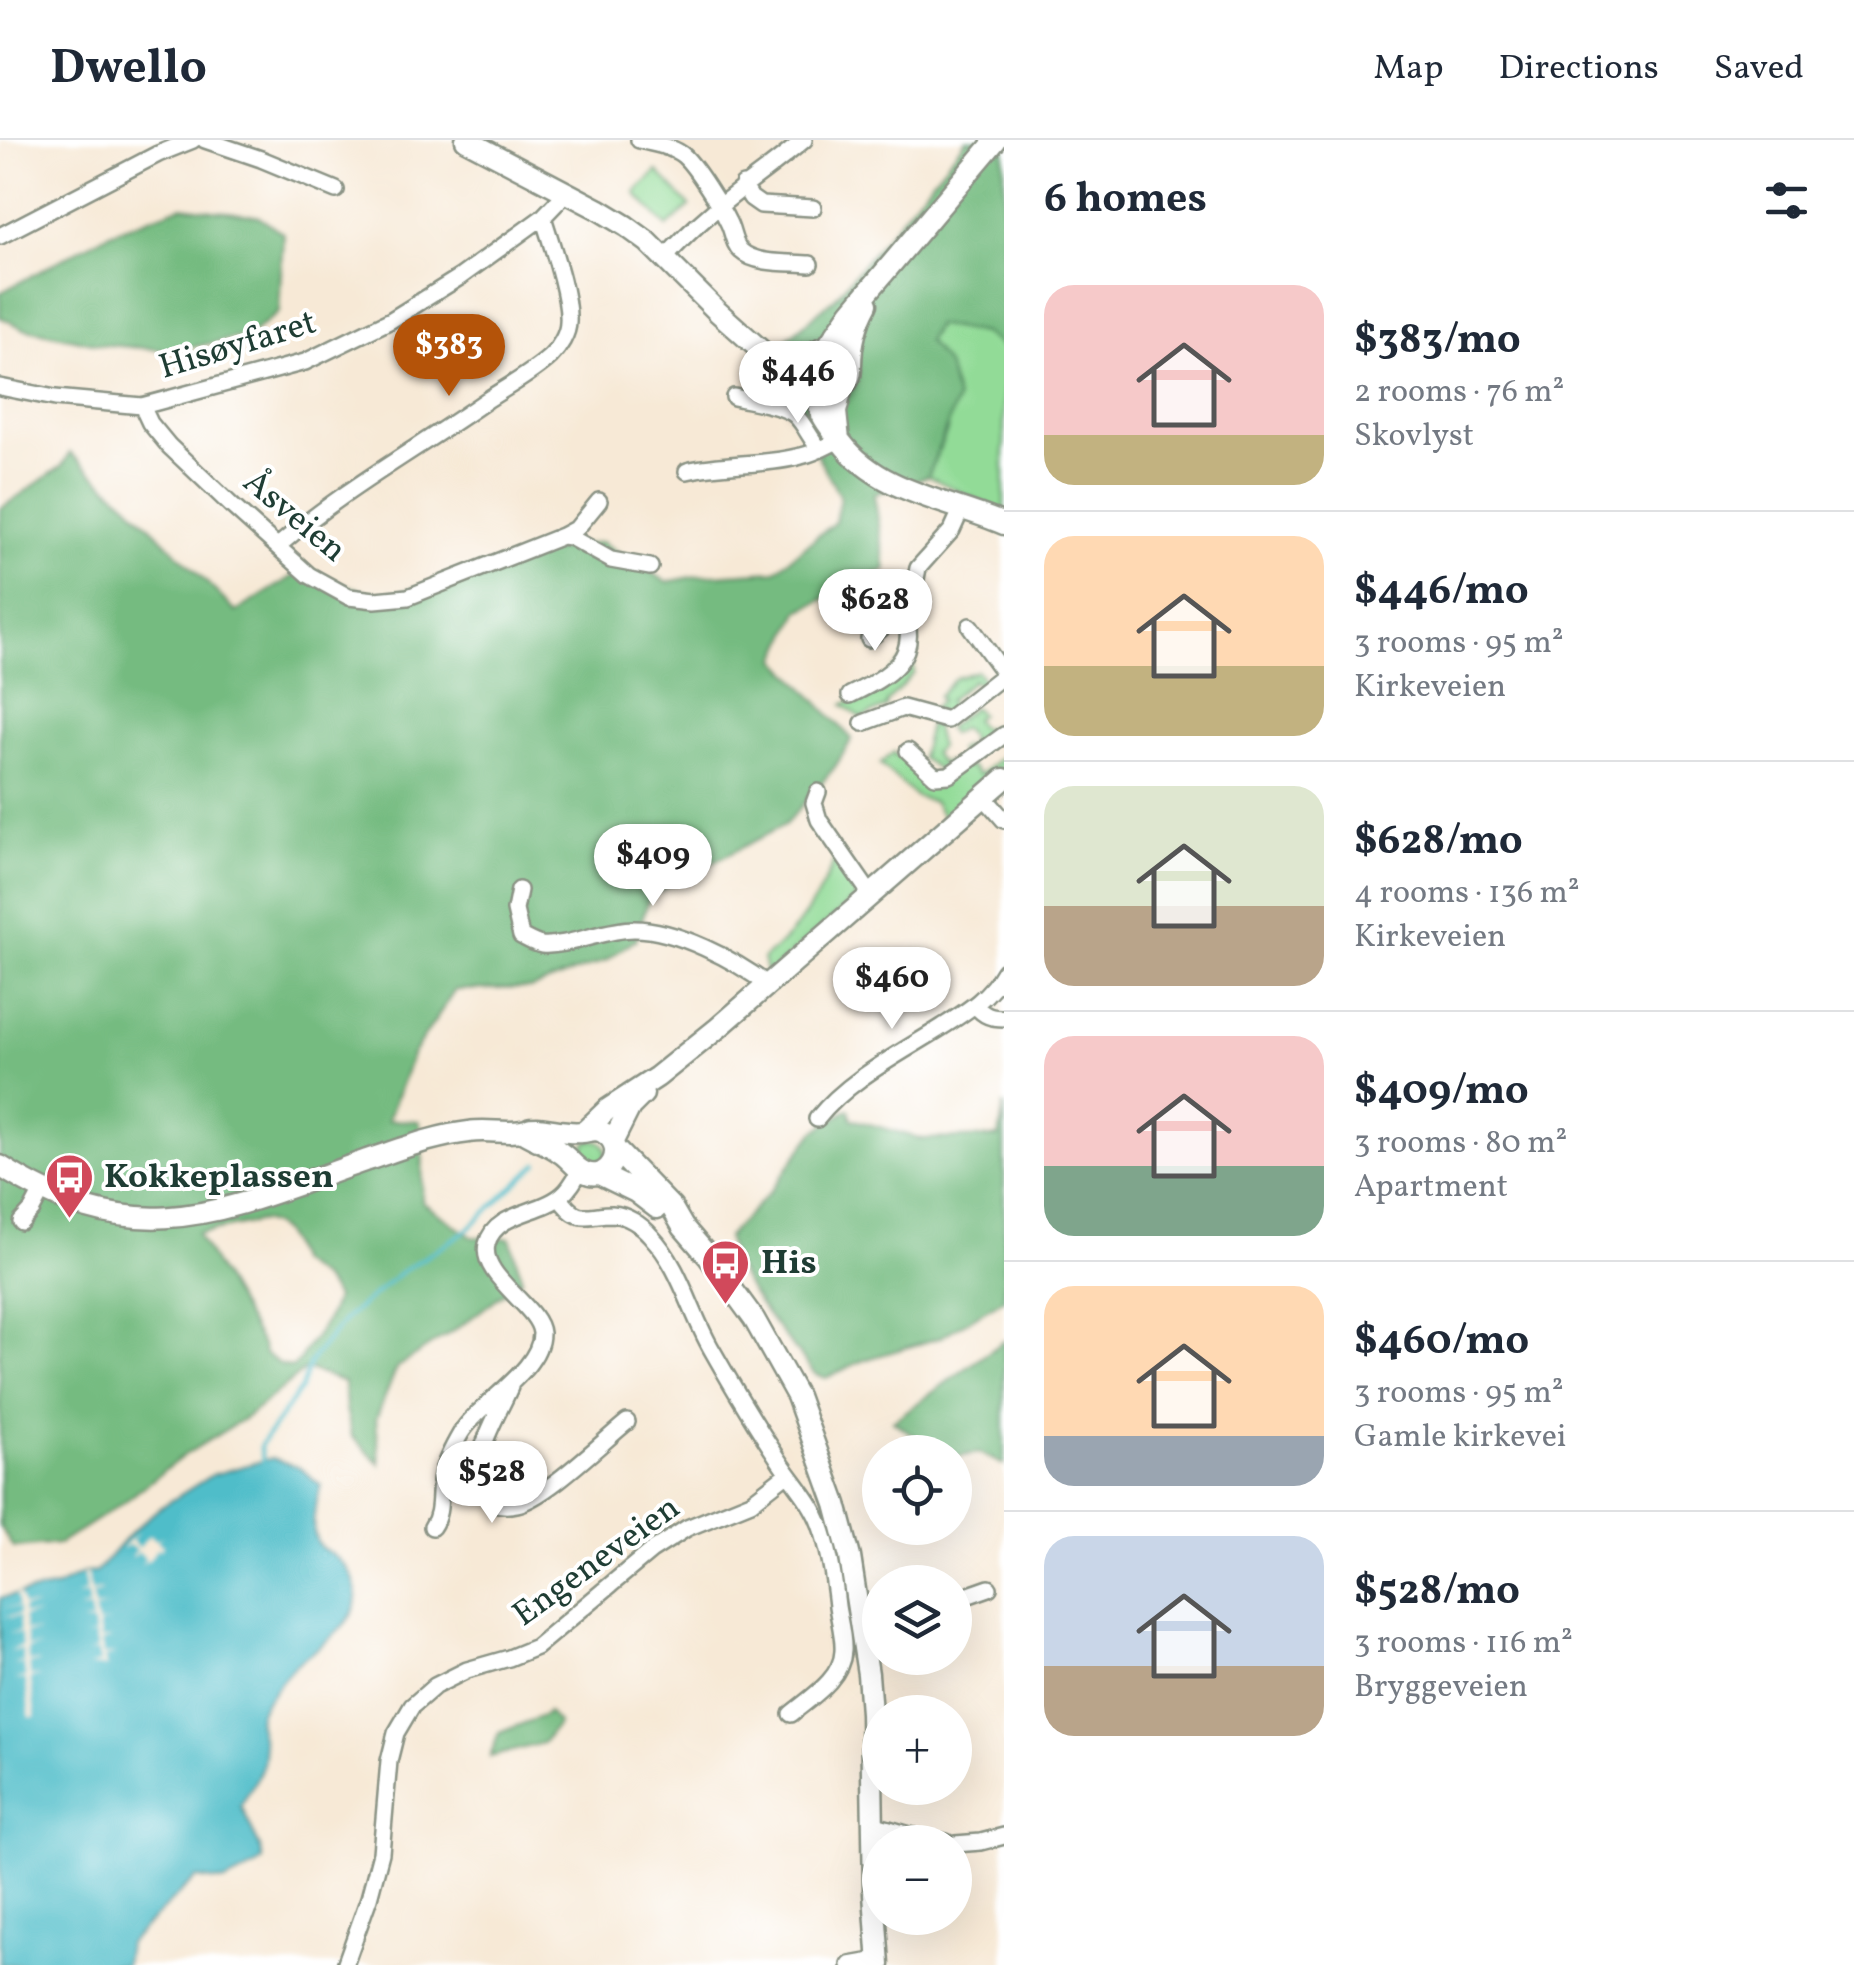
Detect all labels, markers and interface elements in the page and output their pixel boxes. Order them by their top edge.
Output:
text: Dwello [50,36,207,103]
text: Map [1373,45,1444,93]
text: Directions [1499,45,1659,93]
text: Saved [1714,45,1804,93]
text: 6 homes [1044,171,1207,230]
icon: filters [1759,173,1814,228]
street label: Hisøyfaret [154,299,322,393]
text: $383/mo [1354,312,1521,371]
pin: $383 [390,314,508,399]
text: $383 [415,324,483,368]
icon: home [1124,325,1244,445]
pin: $446 [739,341,857,426]
text: $446 [761,351,835,395]
text: 2 rooms · 76 m² [1354,371,1564,415]
text: Skovlyst [1354,415,1474,459]
street label: Åsveien [232,460,356,574]
text: $446/mo [1354,563,1529,622]
pin: $628 [816,569,934,654]
icon: home [1124,576,1244,696]
text: $628 [840,579,910,623]
text: 3 rooms · 95 m² [1354,622,1564,666]
text: Kirkeveien [1354,666,1506,710]
text: $628/mo [1354,813,1523,872]
pin: $409 [594,824,712,909]
icon: home [1124,826,1244,946]
text: $409 [616,834,690,878]
text: 4 rooms · 136 m² [1354,872,1580,916]
text: Kirkeveien [1354,916,1506,960]
pin: $460 [833,947,951,1032]
text: $460 [855,957,929,1001]
text: $409/mo [1354,1063,1529,1122]
icon: home [1124,1076,1244,1196]
text: 3 rooms · 80 m² [1354,1122,1567,1166]
bus stop icon: Kokkeplassen [43,1152,95,1220]
place label: Kokkeplassen [104,1154,334,1202]
text: Apartment [1354,1166,1508,1210]
bus stop icon: His [700,1238,752,1306]
place label: His [761,1240,817,1288]
text: $460/mo [1354,1313,1529,1372]
icon: home [1124,1326,1244,1446]
text: 3 rooms · 95 m² [1354,1372,1564,1416]
text: Gamle kirkevei [1354,1416,1566,1460]
map controls [862,1435,972,1935]
button: locate [862,1435,972,1545]
pin: $528 [433,1441,551,1526]
text: $528 [458,1451,526,1495]
street label: Engeneveien [503,1485,691,1639]
text: $528/mo [1354,1563,1520,1622]
button: layers [862,1565,972,1675]
icon: home [1124,1576,1244,1696]
text: 3 rooms · 116 m² [1354,1622,1573,1666]
text: Bryggeveien [1354,1666,1528,1710]
button: + [862,1695,972,1805]
button: − [862,1825,972,1935]

